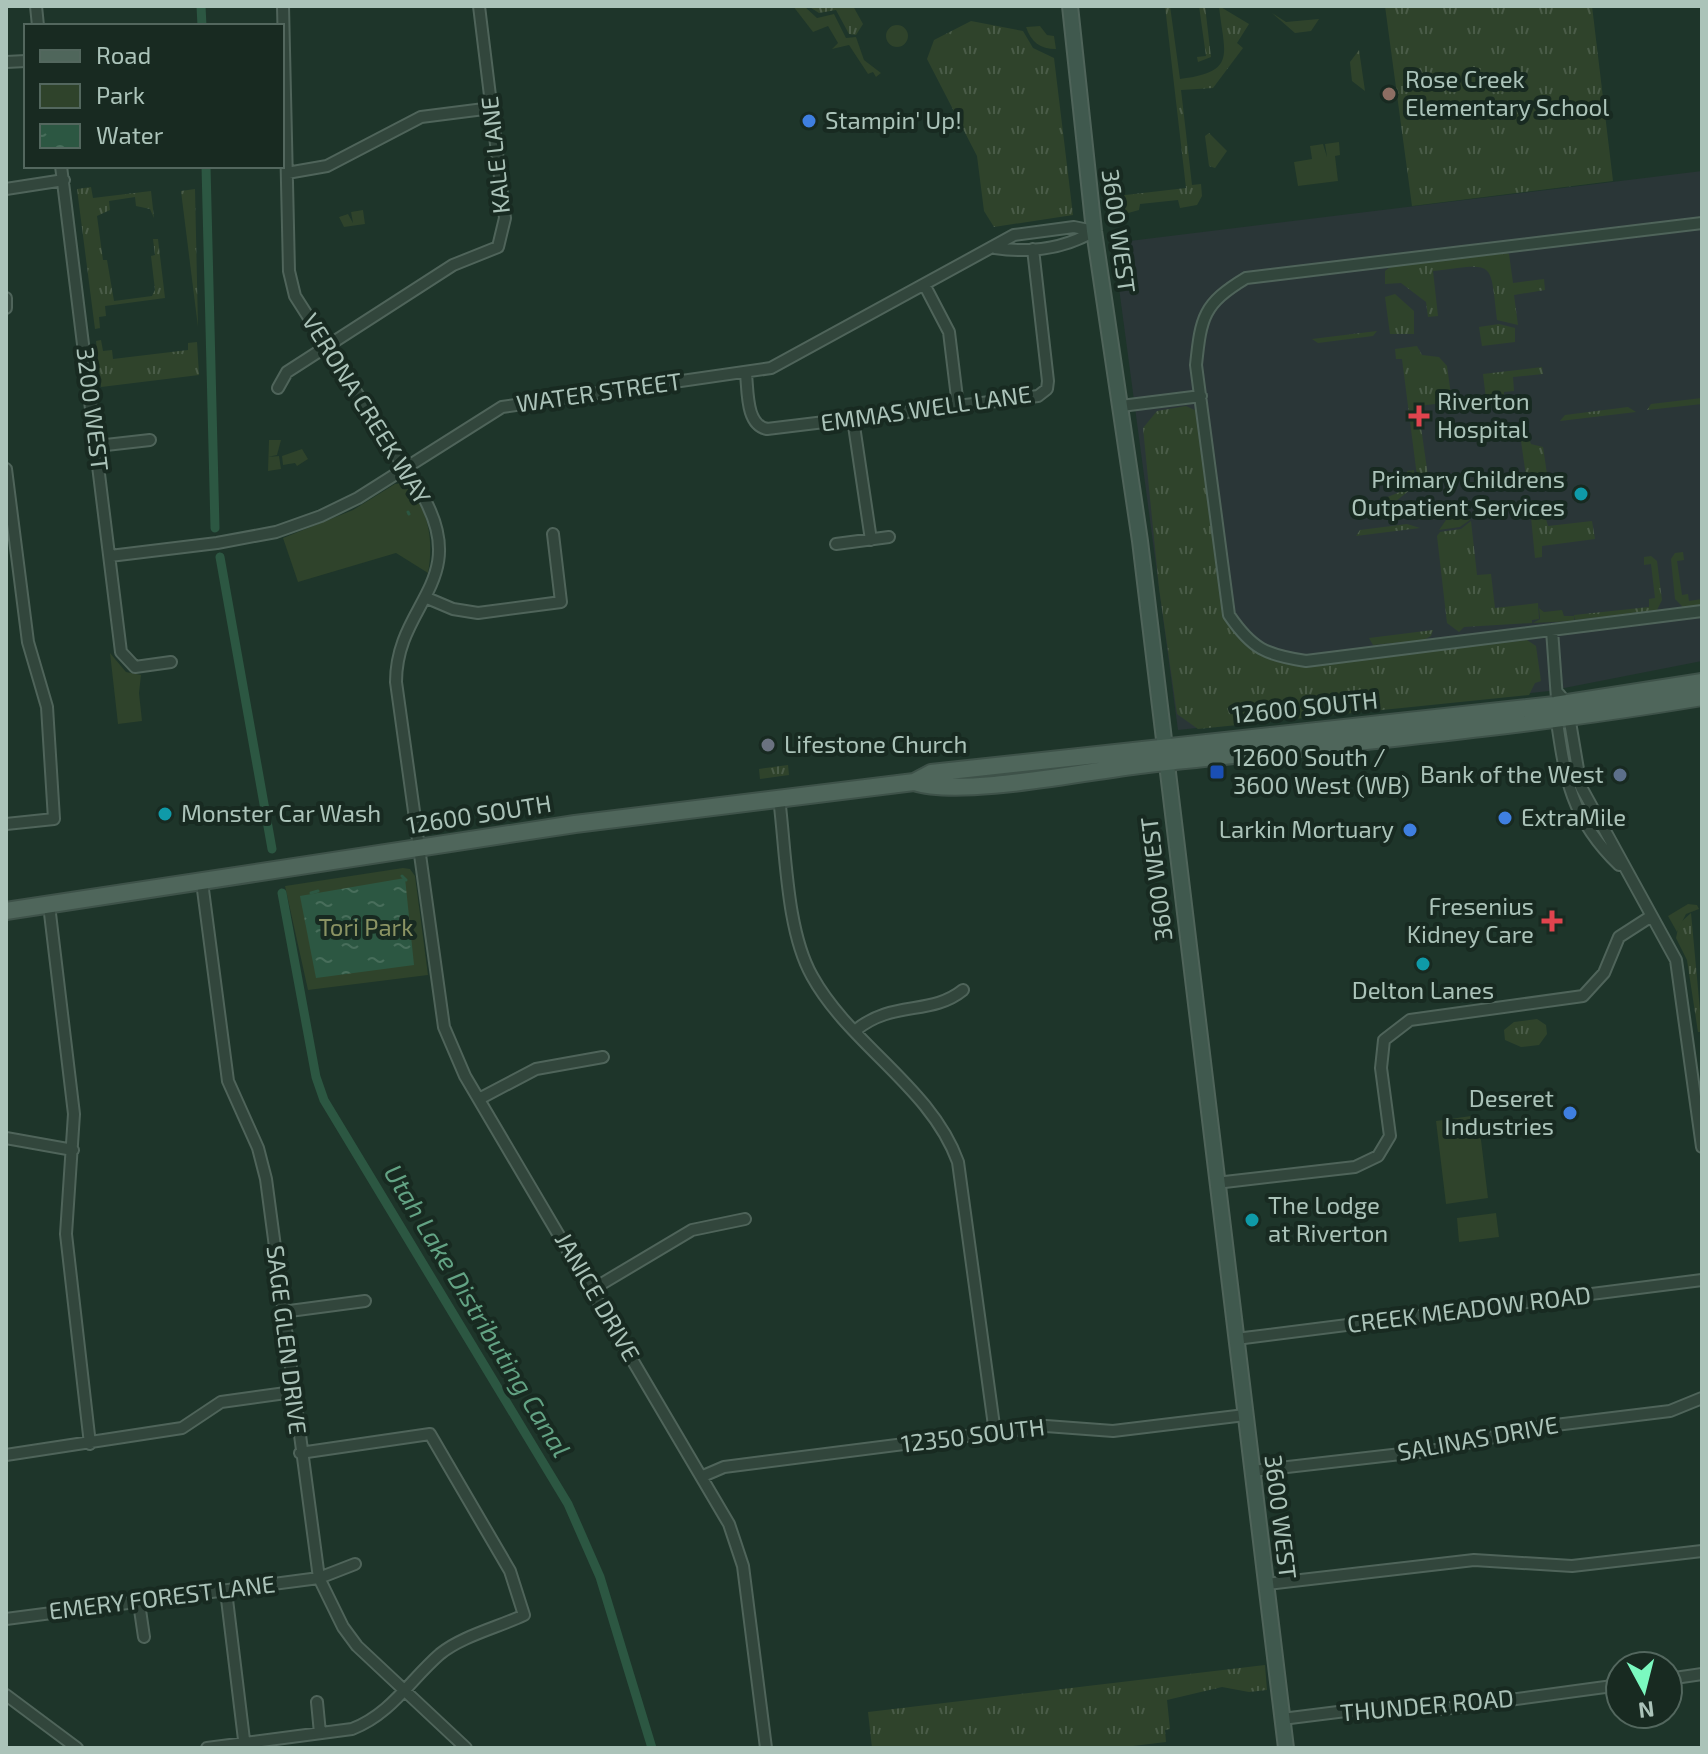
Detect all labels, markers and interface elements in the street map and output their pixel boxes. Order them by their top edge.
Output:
legend [24,24,284,168]
text: Road [96,40,151,69]
place label: Rose Creek Elementary School [1405,64,1609,121]
text: Park [96,80,145,109]
marker: Rose Creek Elementary School [1380,85,1398,103]
street label: KALE LANE [474,95,515,215]
place label: Stampin' Up! [825,105,962,134]
marker: Stampin' Up! [800,112,818,130]
text: Water [96,120,164,149]
street label: 3600 WEST [1096,167,1143,295]
street label: VERONA CREEK WAY [297,307,438,509]
street label: 3200 WEST [72,345,115,472]
street label: WATER STREET [514,366,683,417]
street label: EMMAS WELL LANE [819,378,1033,437]
place label: Riverton Hospital [1437,386,1530,443]
marker: Riverton Hospital [1408,405,1430,427]
place label: Primary Childrens Outpatient Services [1351,464,1565,521]
marker: Primary Childrens Outpatient Services [1572,485,1590,503]
street label: 12600 SOUTH [1230,684,1379,729]
place label: Lifestone Church [784,729,968,758]
marker: Lifestone Church [759,736,777,754]
place label: 12600 South / 3600 West (WB) [1233,742,1410,799]
place label: Bank of the West [1420,759,1604,788]
marker: 12600 South / 3600 West (WB) [1208,763,1226,781]
marker: Bank of the West [1611,766,1629,784]
street label: 12600 SOUTH [404,788,553,839]
place label: Monster Car Wash [181,798,381,827]
place label: ExtraMile [1521,802,1626,831]
marker: Monster Car Wash [156,805,174,823]
marker: ExtraMile [1496,809,1514,827]
place label: Larkin Mortuary [1219,814,1394,843]
street label: 3600 WEST [1134,815,1177,943]
marker: Larkin Mortuary [1401,821,1419,839]
place label: Fresenius Kidney Care [1407,891,1534,948]
marker: Fresenius Kidney Care [1541,910,1563,932]
park label: Tori Park [319,912,413,941]
marker: Delton Lanes [1414,955,1432,973]
place label: Delton Lanes [1352,975,1494,1004]
place label: Deseret Industries [1444,1083,1554,1140]
marker: Deseret Industries [1561,1104,1579,1122]
water label: Utah Lake Distributing Canal [378,1158,578,1462]
place label: The Lodge at Riverton [1268,1190,1388,1247]
marker: The Lodge at Riverton [1243,1211,1261,1229]
street label: JANICE DRIVE [550,1227,647,1366]
street label: SAGE GLEN DRIVE [261,1244,313,1436]
street label: CREEK MEADOW ROAD [1345,1279,1592,1338]
street label: SALINAS DRIVE [1395,1409,1560,1466]
street label: 12350 SOUTH [899,1411,1046,1458]
street label: 3600 WEST [1260,1453,1303,1581]
street label: EMERY FOREST LANE [47,1568,277,1625]
north arrow [1604,1650,1684,1730]
street label: THUNDER ROAD [1339,1682,1515,1727]
text: N [1637,1697,1656,1725]

